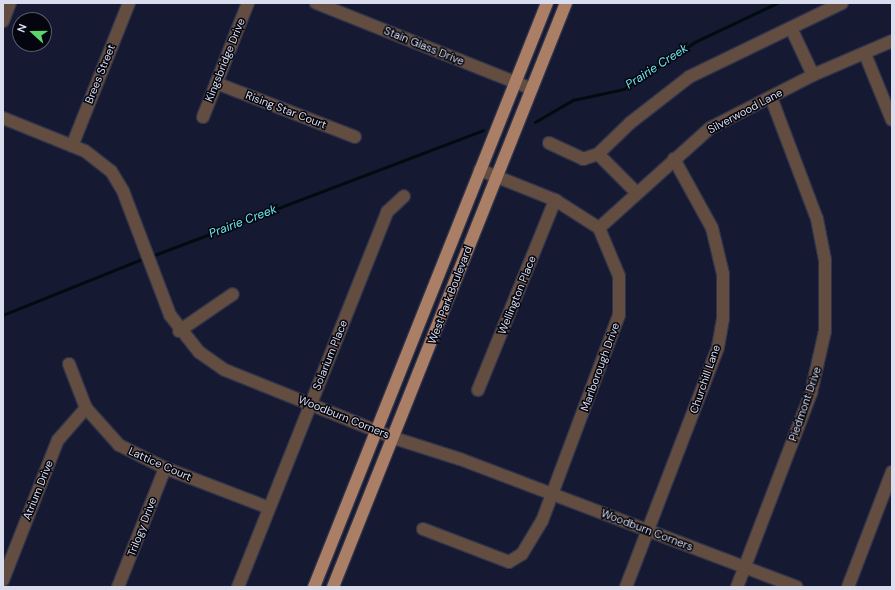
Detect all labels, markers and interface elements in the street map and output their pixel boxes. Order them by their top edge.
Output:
north arrow [12,12,52,52]
street label: Kingsbridge Drive [202,16,248,104]
text: N [14,22,30,34]
street label: Stain Glass Drive [382,24,466,68]
water label: Prairie Creek [623,42,691,92]
street label: Brees Street [82,43,118,105]
street label: Silverwood Lane [705,86,785,136]
street label: Rising Star Court [244,89,328,131]
water label: Prairie Creek [207,203,279,241]
street label: West Park Boulevard [425,244,475,346]
street label: Wellington Place [495,254,539,336]
street label: Solarium Place [310,318,350,392]
street label: Marlborough Drive [578,321,622,413]
street label: Churchill Lane [687,343,723,415]
street label: Piedmont Drive [786,365,824,443]
street label: Woodburn Corners [296,393,392,441]
street label: Lattice Court [127,444,193,484]
street label: Atrium Drive [20,458,56,522]
street label: Trilogy Drive [125,496,159,558]
street label: Woodburn Corners [599,506,695,554]

